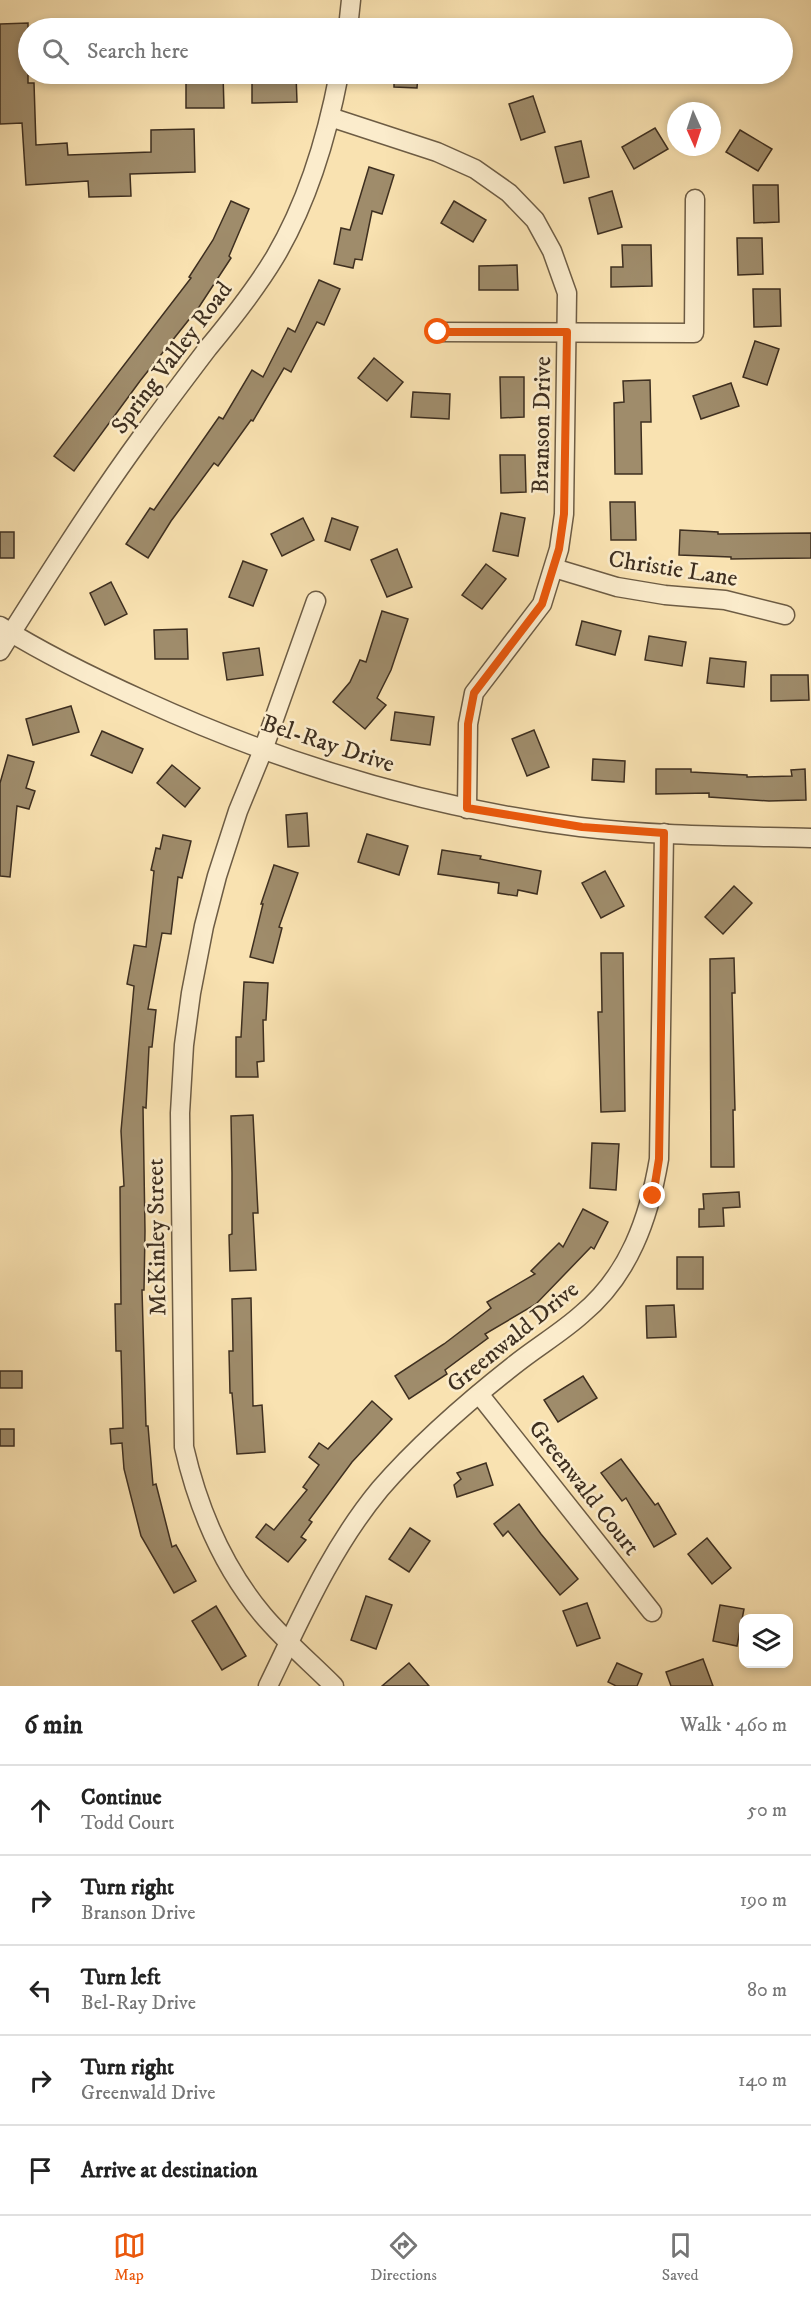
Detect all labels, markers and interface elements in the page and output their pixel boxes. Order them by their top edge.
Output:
search box [18,18,793,84]
icon: search [39,35,72,68]
text: Search here [87,38,189,65]
north arrow [667,102,721,156]
street label: Spring Valley Road [105,276,239,440]
route start [424,318,450,344]
street label: Branson Drive [526,356,558,494]
street label: Christie Lane [606,544,740,594]
street label: Bel-Ray Drive [258,708,398,780]
street label: McKinley Street [141,1158,173,1316]
route end [639,1182,665,1208]
street label: Greenwald Drive [441,1275,585,1399]
street label: Greenwald Court [522,1414,646,1562]
map controls [739,1614,793,1668]
button: layers [739,1614,793,1668]
text: 6 min [24,1709,83,1742]
text: Walk · 460 m [680,1713,787,1738]
text: Continue [81,1784,162,1811]
icon: ahead [24,1794,57,1827]
text: 50 m [747,1798,787,1823]
text: Todd Court [81,1811,175,1836]
text: Turn right [81,1874,174,1901]
icon: right [24,1884,57,1917]
text: 190 m [740,1888,787,1913]
text: Branson Drive [81,1901,196,1926]
text: Turn left [81,1964,161,1991]
icon: left [24,1974,57,2007]
text: 80 m [747,1978,787,2003]
text: Bel-Ray Drive [81,1991,196,2016]
text: Turn right [81,2054,174,2081]
icon: right [24,2064,57,2097]
text: 140 m [738,2068,787,2093]
text: Greenwald Drive [81,2081,215,2106]
icon: arrive [24,2154,57,2187]
text: Arrive at destination [81,2157,258,2184]
tab: Map [113,2229,146,2285]
tab: Directions [371,2229,437,2285]
tab: Saved [662,2229,699,2285]

